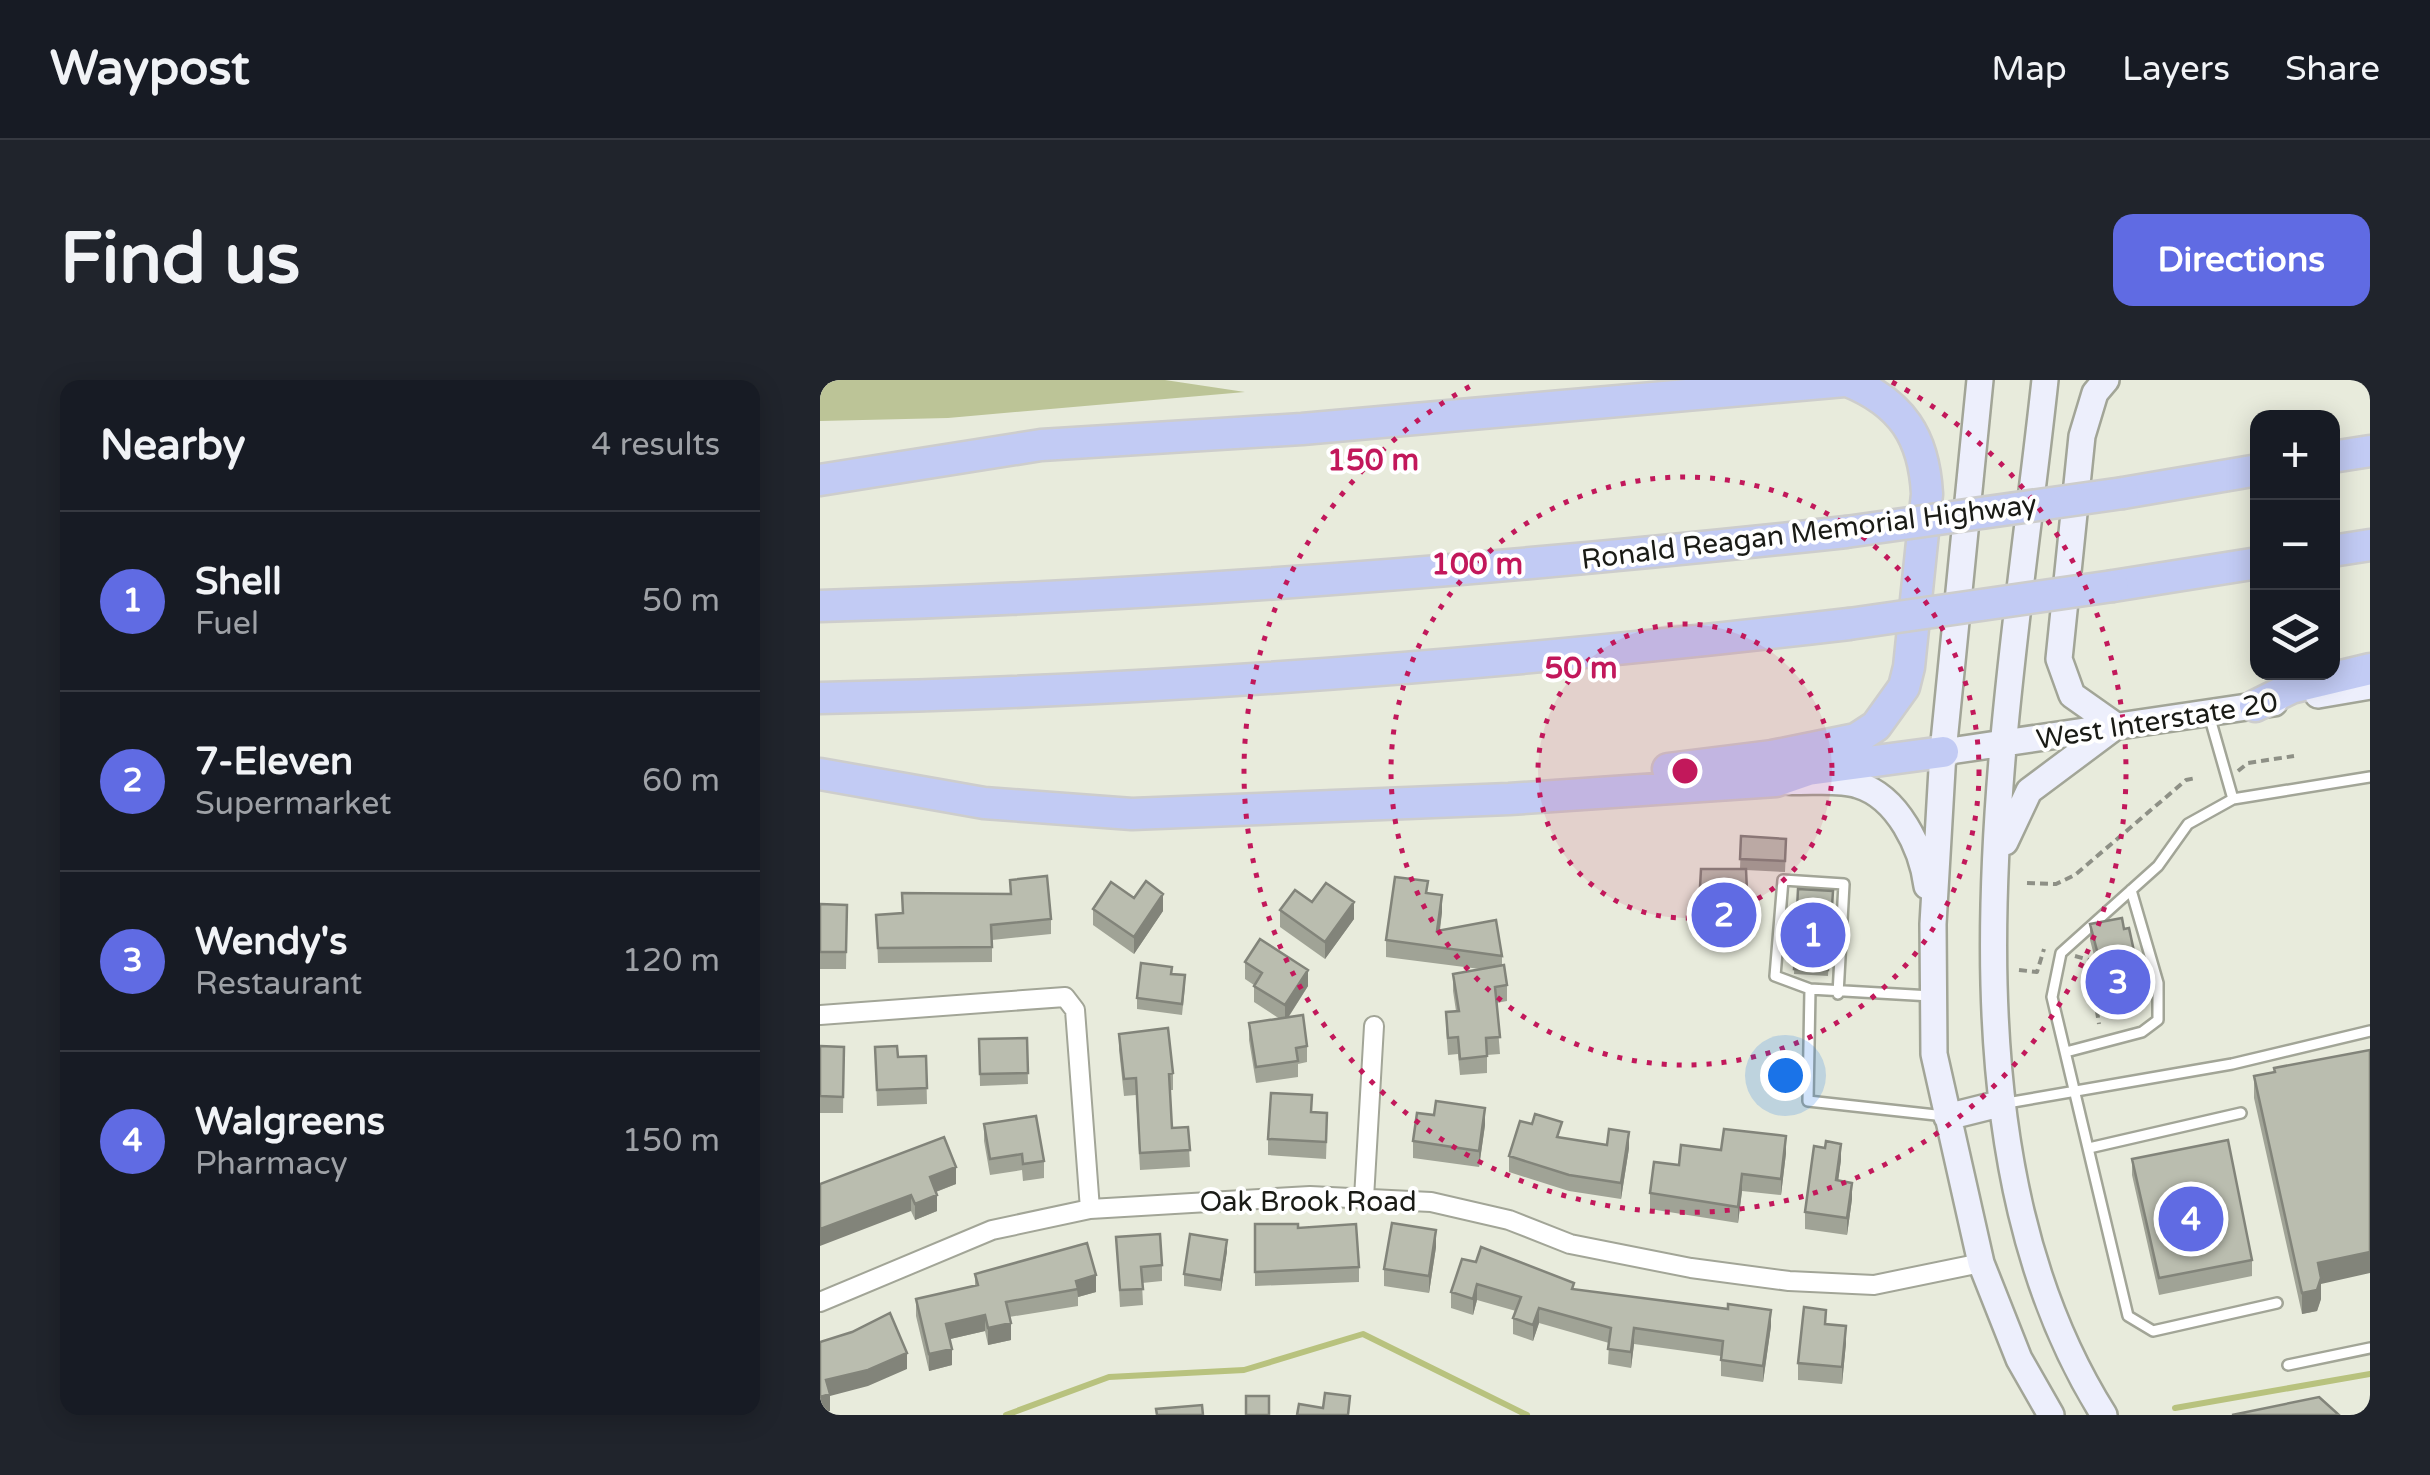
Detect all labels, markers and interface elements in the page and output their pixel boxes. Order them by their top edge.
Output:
text: Waypost [50,40,250,98]
text: Map [1991,48,2067,90]
text: Layers [2122,48,2230,90]
text: Share [2285,48,2380,90]
button: Directions [2113,214,2370,306]
text: Find us [60,218,300,302]
map controls [2250,410,2340,680]
button: + [2250,410,2340,500]
text: Nearby [100,420,245,471]
text: 4 results [591,426,720,464]
text: 150 m [1327,442,1419,479]
street label: Ronald Reagan Memorial Highway [1579,487,2039,577]
button: − [2250,500,2340,590]
text: 100 m [1431,546,1523,583]
text: Shell [195,559,282,605]
text: 1 [122,582,143,620]
text: 50 m [642,582,720,620]
button: layers [2250,590,2340,680]
text: Fuel [195,605,259,643]
text: 50 m [1544,650,1618,687]
street label: West Interstate 20 [2034,685,2280,757]
text: 7-Eleven [195,739,353,785]
centre of rings [1667,753,1703,789]
text: 2 [122,762,143,800]
text: 60 m [642,762,720,800]
text: Supermarket [195,785,392,823]
pin: 2 [1692,878,1756,952]
pin: 1 [1780,898,1846,972]
text: Wendy's [195,919,347,965]
text: 3 [122,942,143,980]
text: 120 m [622,942,720,980]
pin: 3 [2086,944,2150,1020]
text: Restaurant [195,965,362,1003]
your location [1760,1050,1811,1101]
text: Walgreens [195,1099,385,1145]
text: 4 [122,1122,143,1160]
text: 150 m [622,1122,720,1160]
text: Pharmacy [195,1145,348,1183]
pin: 4 [2158,1182,2224,1256]
street label: Oak Brook Road [1199,1185,1417,1219]

